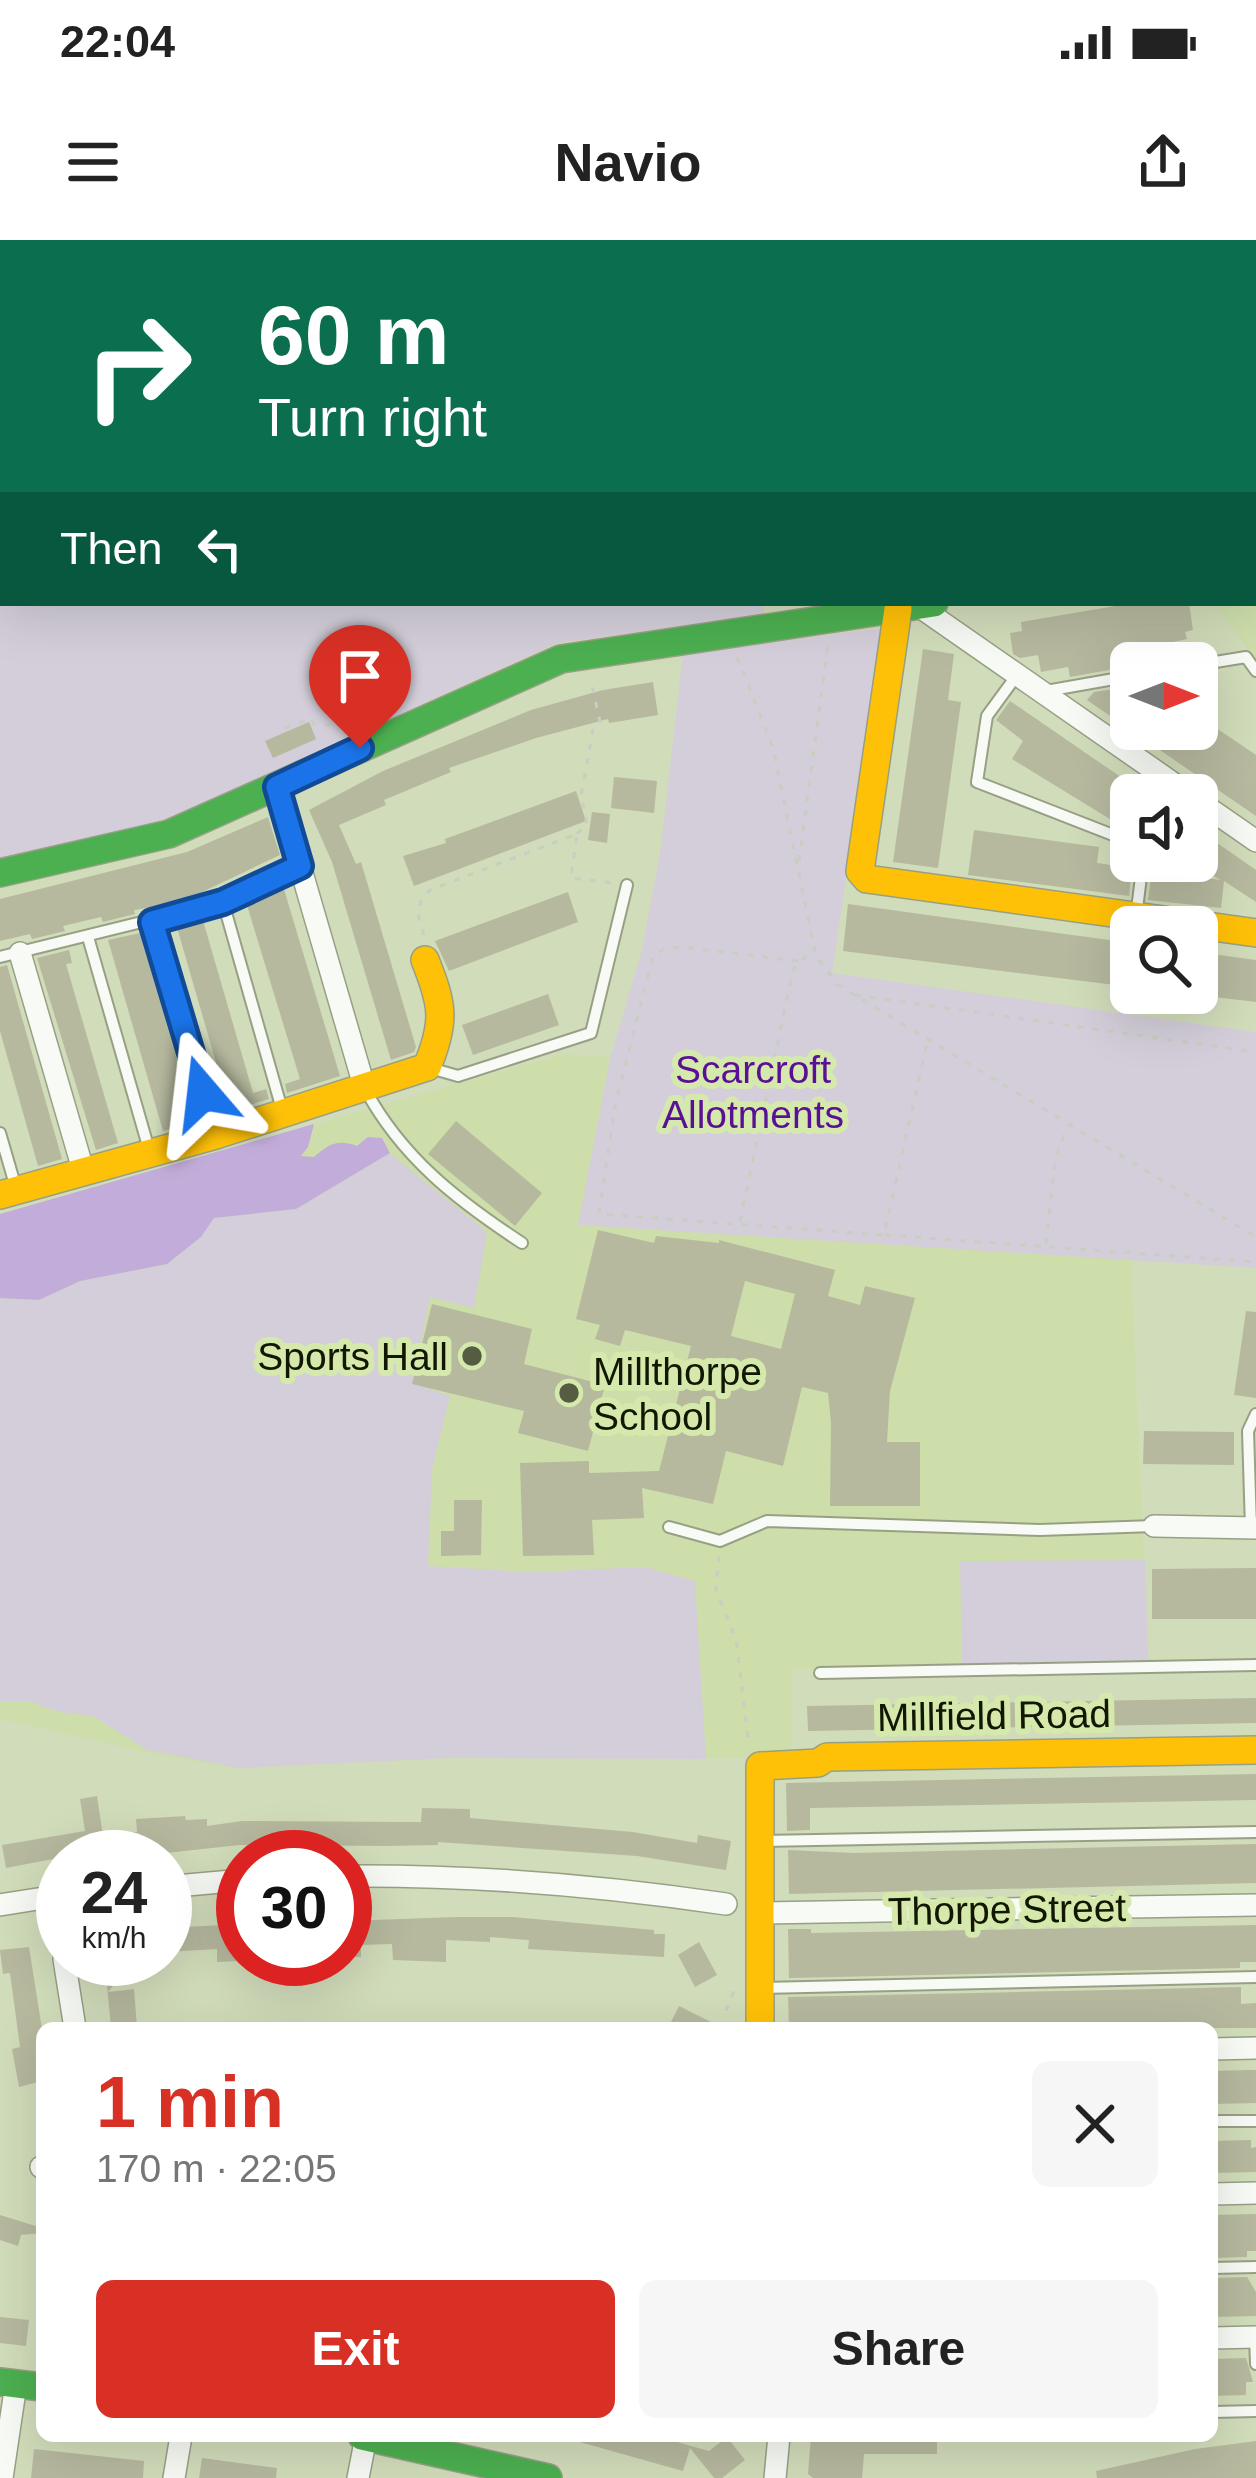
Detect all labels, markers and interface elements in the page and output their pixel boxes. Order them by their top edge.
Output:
text: 22:04 [60,16,175,67]
icon: menu [60,129,126,195]
icon: share [1130,129,1196,195]
text: Navio [554,132,702,192]
icon: right [60,288,216,444]
text: 60 m [258,288,449,382]
text: Turn right [258,387,487,447]
icon: left [187,516,253,582]
text: Then [60,523,163,574]
pin [309,625,411,748]
north arrow [1110,642,1218,750]
map controls [1110,642,1218,1014]
icon: arrive [327,643,393,709]
button: sound [1110,774,1218,882]
button: search [1110,906,1218,1014]
position arrow [140,1030,266,1156]
park label: Scarcroft Allotments [662,1048,844,1136]
place label: Sports Hall [257,1335,448,1378]
marker: Sports Hall [459,1343,485,1369]
place label: Millthorpe School [593,1350,762,1438]
marker: Millthorpe School [556,1380,582,1406]
street label: Millfield Road [877,1692,1111,1739]
speed limit sign: 30 [216,1830,372,1986]
text: 24 [81,1859,147,1926]
street label: Thorpe Street [887,1886,1127,1933]
text: km/h [81,1921,147,1954]
button: close [1032,2061,1158,2187]
text: 1 min [96,2062,284,2142]
text: 170 m · 22:05 [96,2147,337,2190]
button: Exit [96,2280,615,2418]
button: Share [639,2280,1158,2418]

